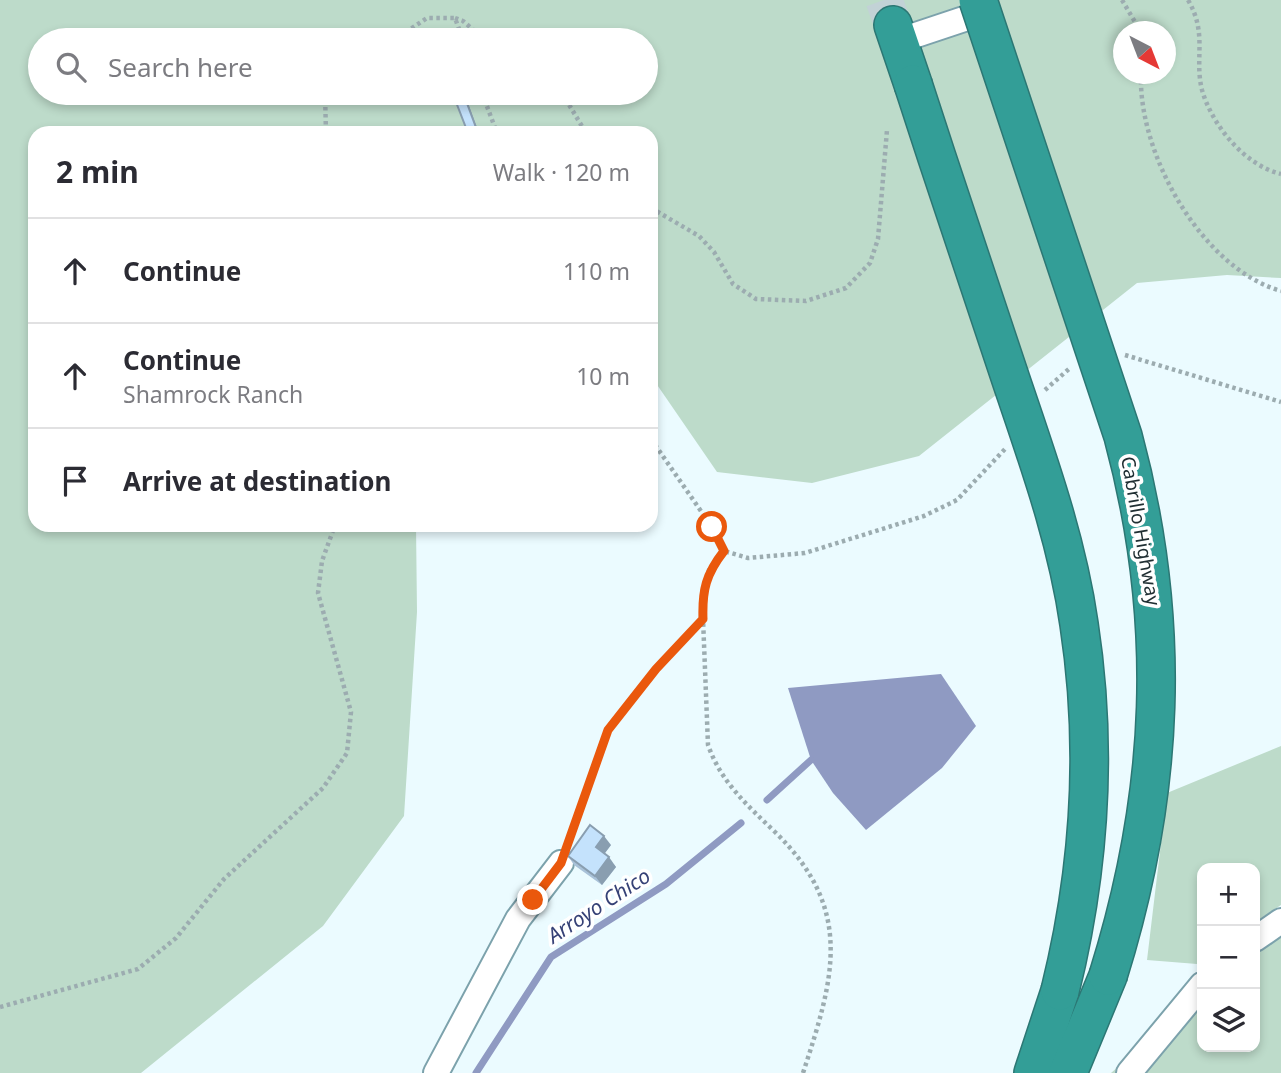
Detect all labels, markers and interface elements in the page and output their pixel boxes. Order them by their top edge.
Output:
north arrow [1113,21,1176,84]
search box [28,28,658,105]
icon: search [52,48,90,86]
text: Search here [108,49,253,85]
text: 2 min [56,151,139,192]
text: Walk · 120 m [493,156,630,188]
icon: ahead [56,252,94,290]
text: Continue [123,253,241,289]
text: 110 m [563,255,630,287]
text: Continue [123,342,241,378]
icon: ahead [56,357,94,395]
text: 10 m [576,360,630,392]
text: Shamrock Ranch [123,378,303,410]
street label: Cabrillo Highway [1115,454,1167,608]
icon: arrive [56,462,94,500]
text: Arrive at destination [123,463,392,499]
route start [696,511,727,542]
water label: Arroyo Chico [540,861,655,950]
map controls [1197,863,1260,1052]
button: + [1197,863,1260,926]
route end [517,884,548,915]
button: − [1197,926,1260,989]
button: layers [1197,989,1260,1052]

